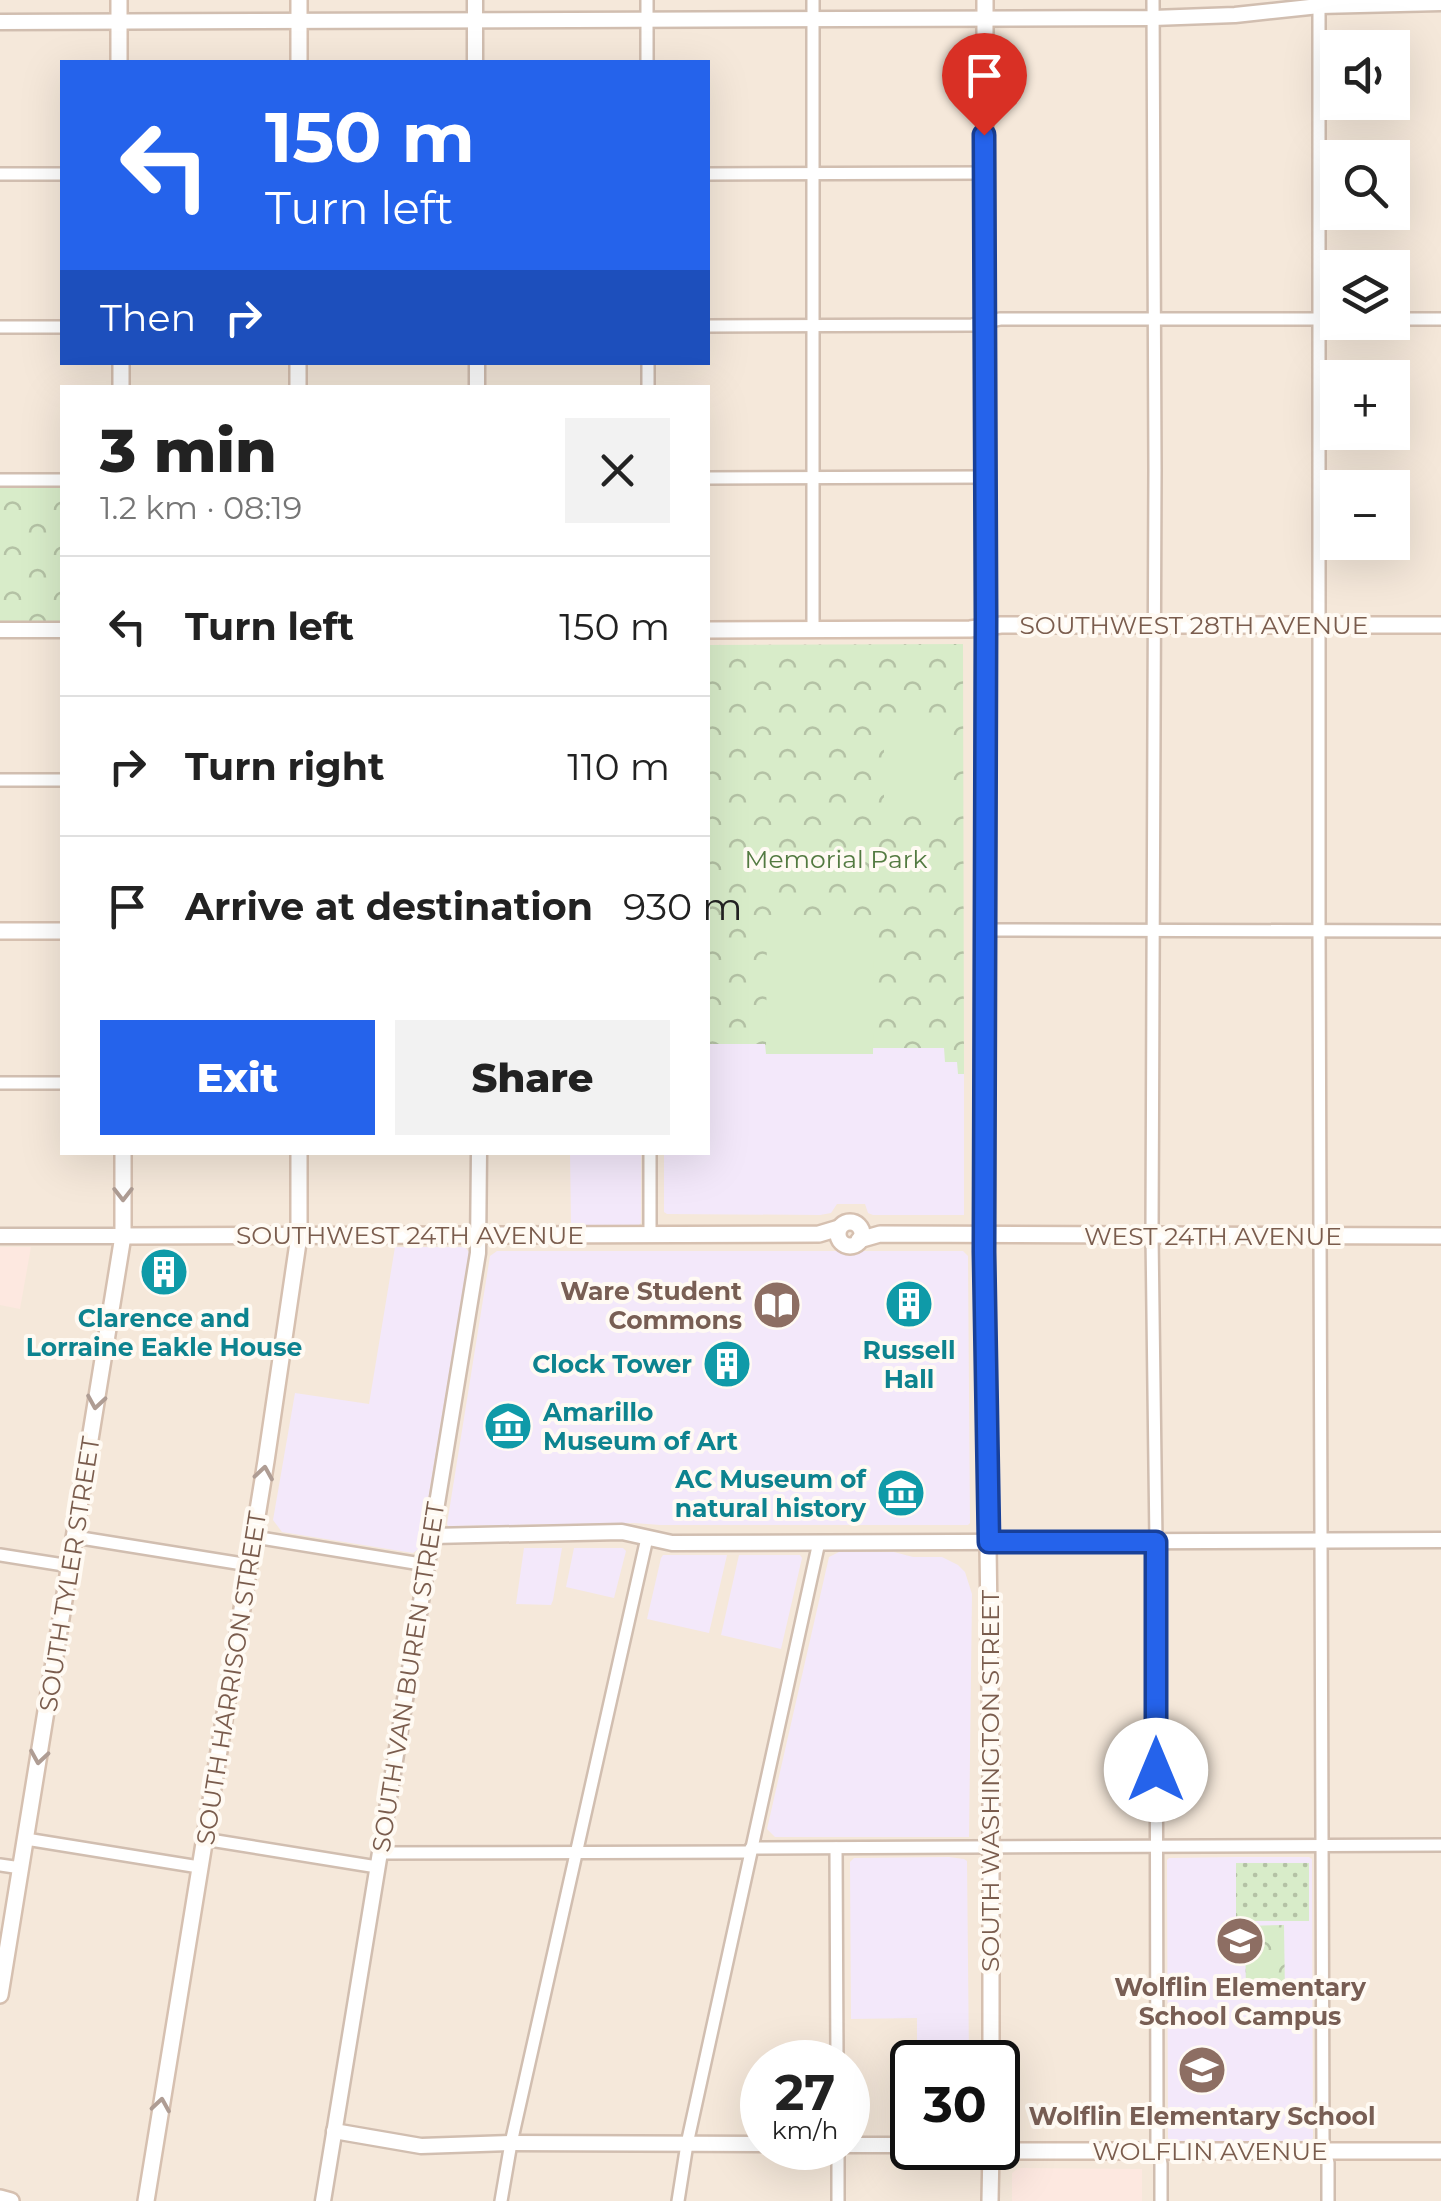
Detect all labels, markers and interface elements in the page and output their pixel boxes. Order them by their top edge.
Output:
map controls [1320,30,1410,560]
button: sound [1320,30,1410,120]
pin [942,33,1027,136]
icon: arrive [957,48,1012,103]
text: 150 m [265,94,475,180]
icon: left [100,100,230,230]
button: search [1320,140,1410,230]
text: Turn left [265,180,453,235]
button: layers [1320,250,1410,340]
icon: right [216,290,271,345]
text: Then [100,294,196,341]
button: + [1320,360,1410,450]
text: 3 min [100,414,277,487]
button: close [565,418,670,523]
button: − [1320,470,1410,560]
text: 1.2 km · 08:19 [100,488,302,527]
icon: left [100,599,155,654]
text: Turn left [185,603,354,650]
text: 150 m [559,603,670,650]
street label: SOUTHWEST 28TH AVENUE [1019,610,1369,640]
icon: right [100,739,155,794]
text: Turn right [185,743,384,790]
text: 110 m [567,743,670,790]
park label: Memorial Park [745,844,927,874]
icon: arrive [100,879,155,934]
text: Arrive at destination [185,883,593,930]
text: 930 m [623,883,743,930]
button: Exit [100,1020,375,1135]
button: Share [395,1020,670,1135]
one-way arrow [112,1188,134,1203]
street label: SOUTHWEST 24TH AVENUE [236,1220,584,1250]
street label: WEST 24TH AVENUE [1084,1221,1342,1251]
building icon: Clarence and Lorraine Eakle House [138,1246,190,1298]
place label: Ware Student Commons [560,1276,742,1335]
building icon: Russell Hall [883,1278,935,1330]
library icon: Ware Student Commons [751,1279,803,1331]
place label: Clarence and Lorraine Eakle House [26,1303,302,1362]
place label: Russell Hall [863,1335,955,1394]
building icon: Clock Tower [701,1338,753,1390]
place label: Clock Tower [532,1349,692,1379]
one-way arrow [87,1393,108,1410]
place label: Amarillo Museum of Art [542,1397,738,1456]
museum icon: Amarillo Museum of Art [482,1400,534,1452]
street label: SOUTH TYLER STREET [32,1434,106,1714]
place label: AC Museum of natural history [674,1464,867,1523]
one-way arrow [253,1465,274,1481]
museum icon: AC Museum of natural history [875,1467,927,1519]
street label: SOUTH VAN BUREN STREET [365,1499,451,1854]
street label: SOUTH HARRISON STREET [190,1508,272,1847]
street label: SOUTH WASHINGTON STREET [975,1589,1005,1972]
position arrow [1104,1718,1208,1822]
one-way arrow [29,1749,50,1765]
school or university icon: Wolflin Elementary School Campus [1214,1915,1266,1967]
place label: Wolflin Elementary School Campus [1114,1972,1367,2031]
speed limit sign: 30 [890,2040,1020,2170]
school or university icon: Wolflin Elementary School [1176,2044,1228,2096]
text: 27 [775,2062,835,2123]
one-way arrow [150,2096,171,2113]
place label: Wolflin Elementary School [1028,2101,1376,2131]
text: km/h [772,2115,838,2145]
street label: WOLFLIN AVENUE [1092,2136,1328,2166]

